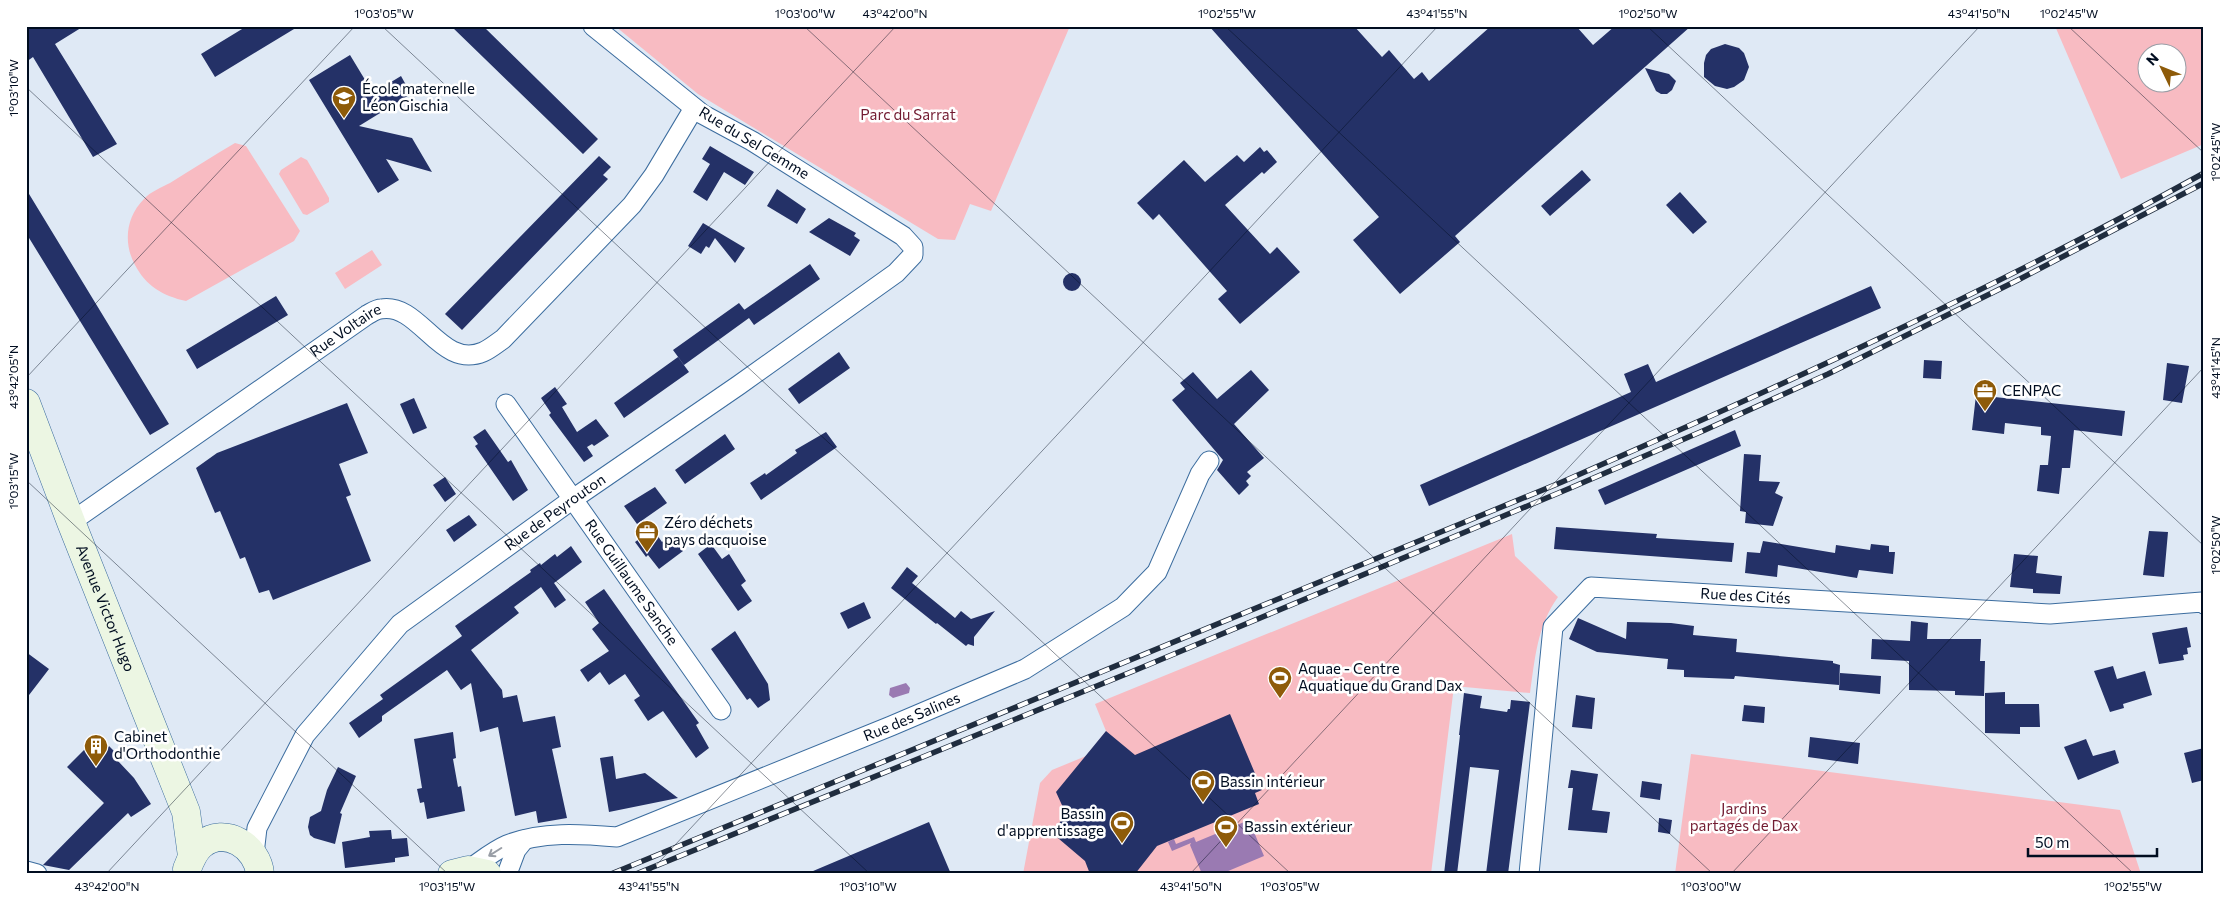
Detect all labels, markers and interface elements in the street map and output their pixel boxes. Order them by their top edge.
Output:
text: 1°03'05"W [354,6,414,20]
text: 1°03'00"W [775,6,835,20]
text: 43°42'00"N [863,6,927,20]
text: 1°02'55"W [1198,6,1256,20]
text: 43°41'55"N [1406,6,1468,20]
text: 1°02'50"W [1618,6,1678,20]
text: 43°41'50"N [1948,6,2010,20]
text: 1°02'45"W [2040,6,2098,20]
north arrow [2138,42,2188,92]
text: N [2142,49,2162,68]
text: 1°03'10"W [6,59,20,117]
place label: École maternelle Léon Gischia [362,78,475,114]
school or university icon: École maternelle Léon Gischia [331,85,357,119]
street label: Rue du Sel Gemme [696,102,813,182]
park label: Parc du Sarrat [860,105,956,123]
text: 1°02'45"W [2208,123,2222,181]
street label: Rue Voltaire [306,299,383,360]
text: 43°41'45"N [2208,337,2222,399]
text: 43°42'05"N [6,345,20,409]
office icon: CENPAC [1972,378,1998,412]
place label: CENPAC [2002,381,2061,399]
text: 1°03'15"W [6,453,20,509]
street label: Rue de Peyrouton [500,469,609,554]
place label: Zéro déchets pays dacquoise [664,513,767,548]
text: 1°02'50"W [2208,515,2222,575]
street label: Rue Guillaume Sanche [582,516,683,648]
office icon: Zéro déchets pays dacquoise [634,519,660,553]
street label: Avenue Victor Hugo [73,542,139,674]
street label: Rue des Cités [1700,583,1791,607]
place label: Aquae - Centre Aquatique du Grand Dax [1298,659,1463,694]
sports icon: Aquae - Centre Aquatique du Grand Dax [1267,665,1293,699]
street label: Rue des Salines [860,688,963,744]
place label: Cabinet d'Orthodonthie [114,727,220,762]
building icon: Cabinet d'Orthodonthie [83,733,109,767]
sports icon: Bassin intérieur [1190,769,1216,803]
place label: Bassin intérieur [1220,772,1325,790]
park label: Jardins partagés de Dax [1690,799,1798,834]
place label: Bassin d'apprentissage [997,804,1104,839]
sports icon: Bassin d'apprentissage [1109,810,1135,844]
sports icon: Bassin extérieur [1213,814,1239,848]
place label: Bassin extérieur [1244,817,1352,835]
scale bar [2028,825,2156,857]
text: 50 m [2035,833,2069,851]
one-way arrow [488,847,502,857]
text: 43°42'00"N [75,879,139,893]
text: 1°03'15"W [419,879,475,893]
text: 43°41'55"N [618,879,680,893]
text: 1°03'10"W [839,879,897,893]
text: 43°41'50"N [1160,879,1222,893]
text: 1°03'05"W [1260,879,1320,893]
text: 1°03'00"W [1681,879,1741,893]
text: 1°02'55"W [2104,879,2162,893]

